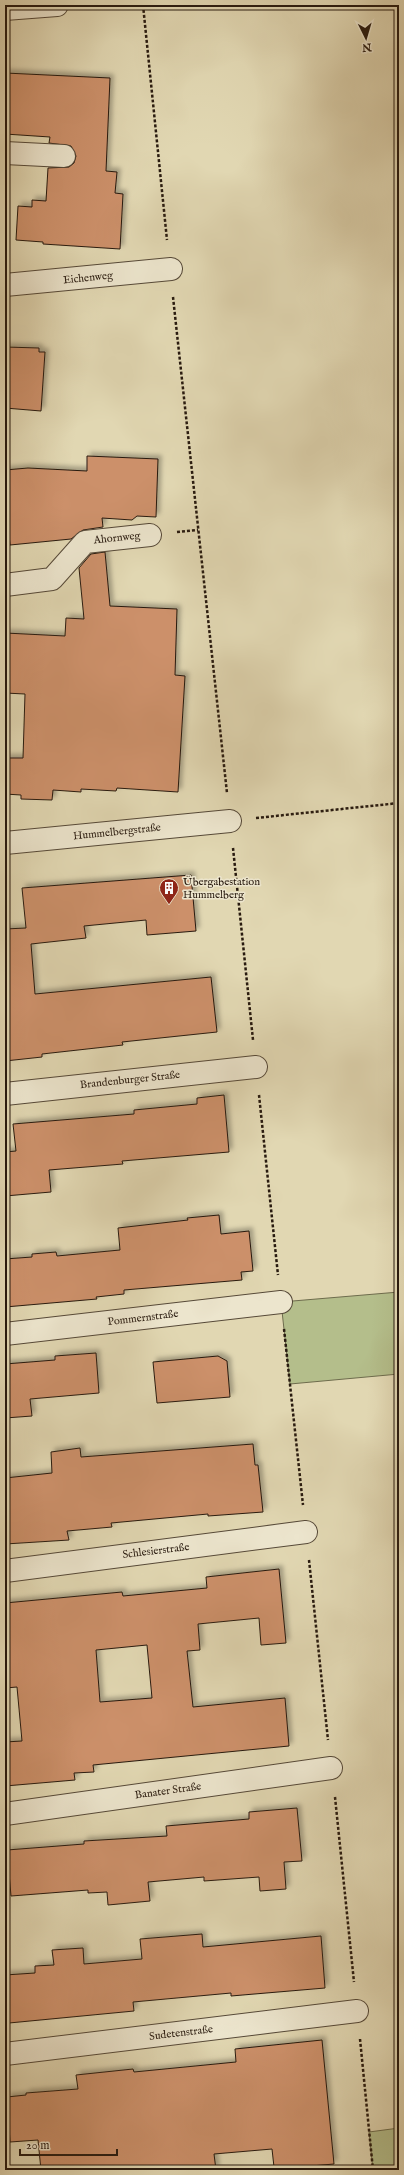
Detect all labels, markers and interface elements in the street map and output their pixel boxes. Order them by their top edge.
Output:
north arrow [346,18,386,58]
text: N [361,39,373,54]
street label: Eichenweg [62,268,115,288]
street label: Ahornweg [92,528,142,548]
street label: Hummelbergstraße [72,820,162,844]
place label: Übergabestation Hummelberg [183,875,260,902]
building icon: Übergabestation Hummelberg [158,877,180,905]
street label: Brandenburger Straße [79,1068,181,1092]
street label: Pommernstraße [107,1307,179,1329]
street label: Schlesierstraße [122,1540,190,1562]
street label: Banater Straße [134,1779,202,1803]
street label: Sudetenstraße [148,2022,214,2044]
scale bar [20,2131,117,2157]
text: 20 m [26,2138,49,2153]

